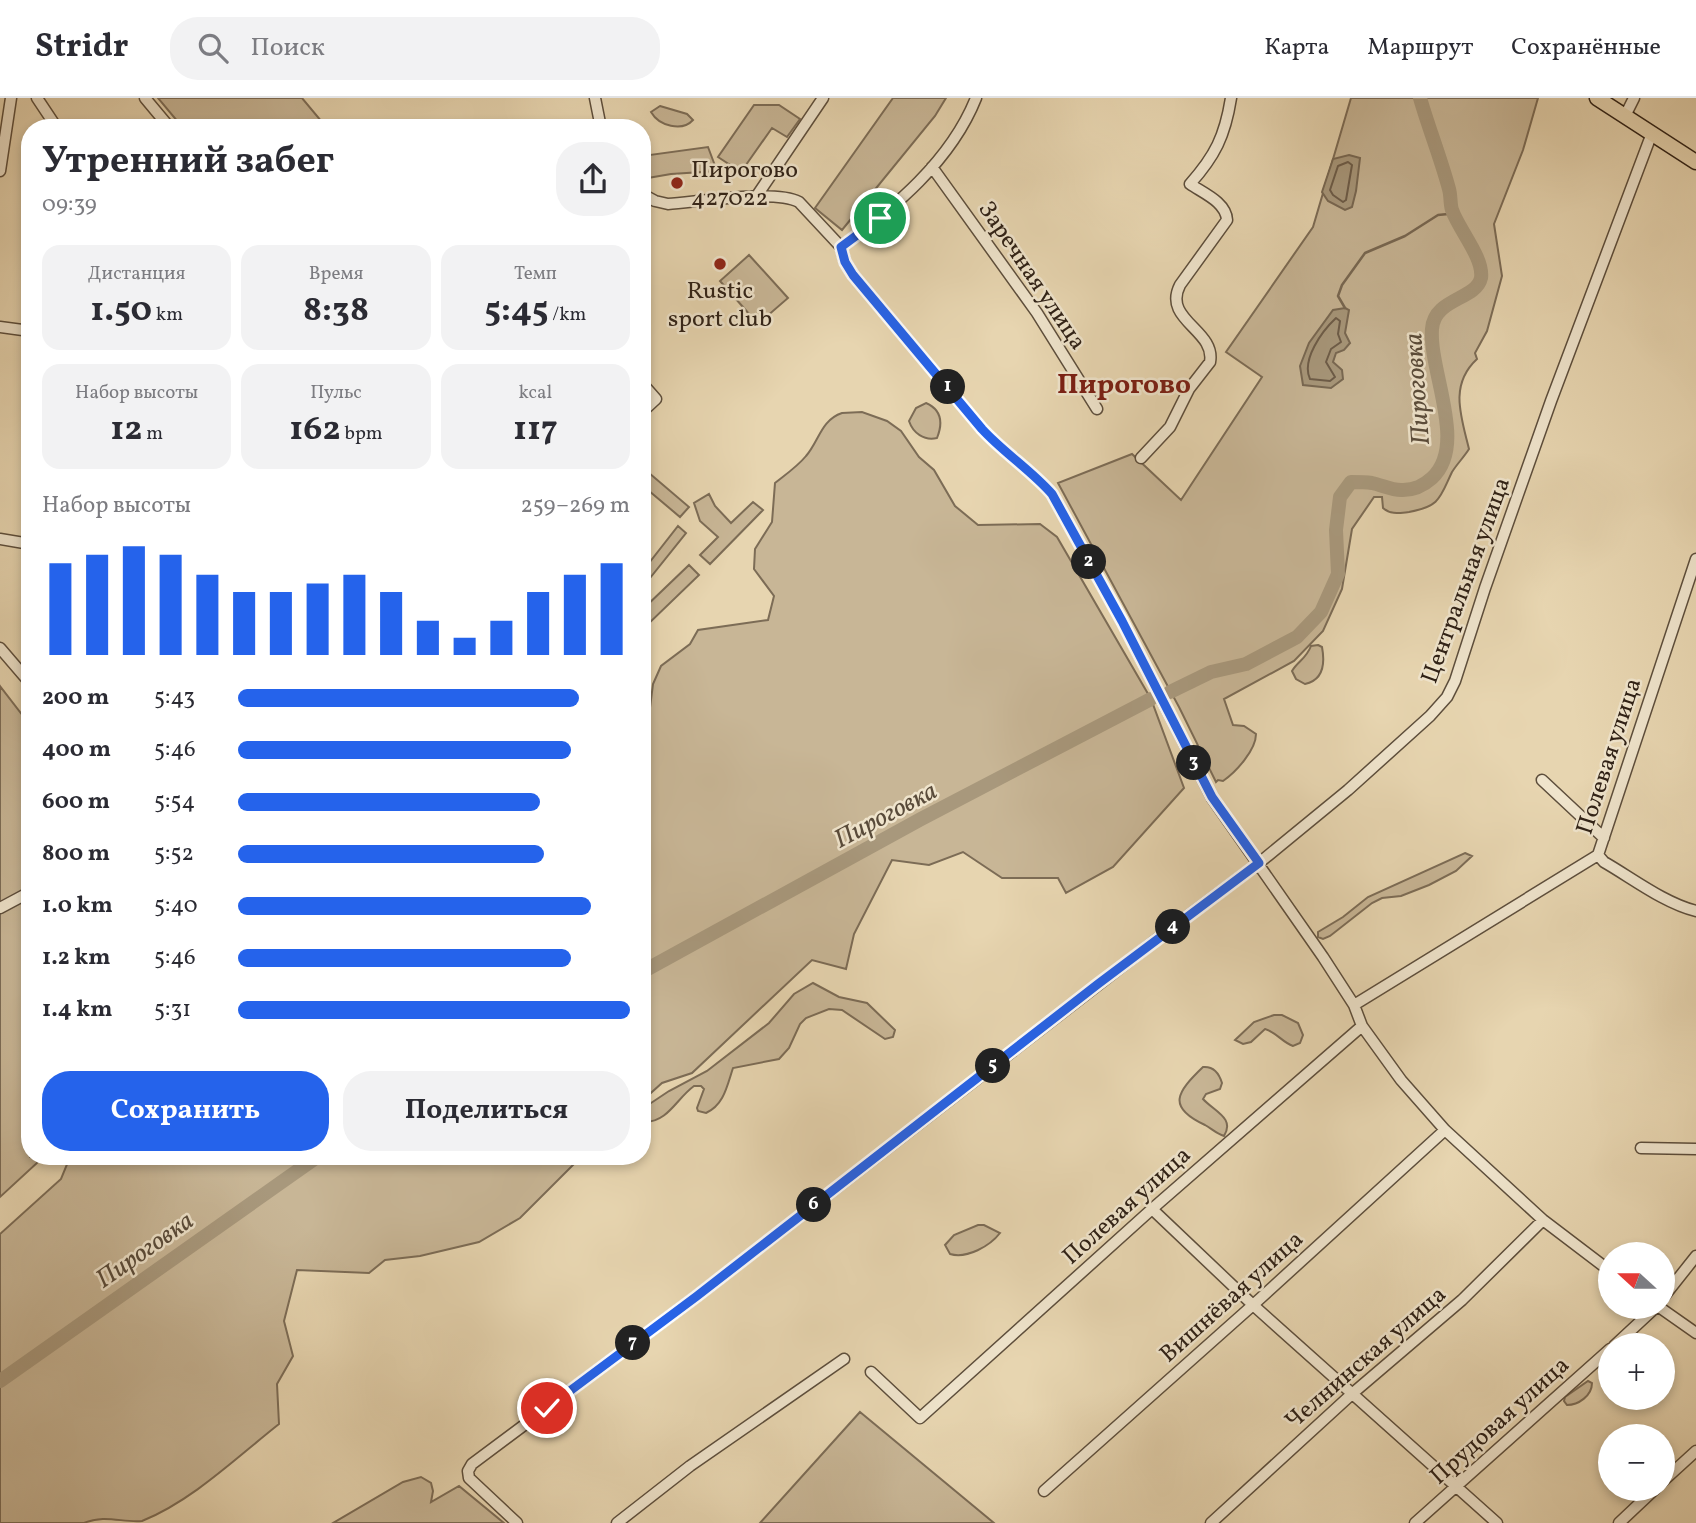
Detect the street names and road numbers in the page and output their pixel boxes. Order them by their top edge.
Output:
street label: Заречная улица [969,195,1094,357]
street label: Центральная улица [1414,473,1520,689]
street label: Полевая улица [1569,674,1651,839]
street label: Полевая улица [1056,1139,1199,1274]
street label: Вишнёвая улица [1153,1224,1312,1371]
street label: Челнинская улица [1278,1279,1454,1438]
street label: Прудовая улица [1423,1349,1578,1493]

